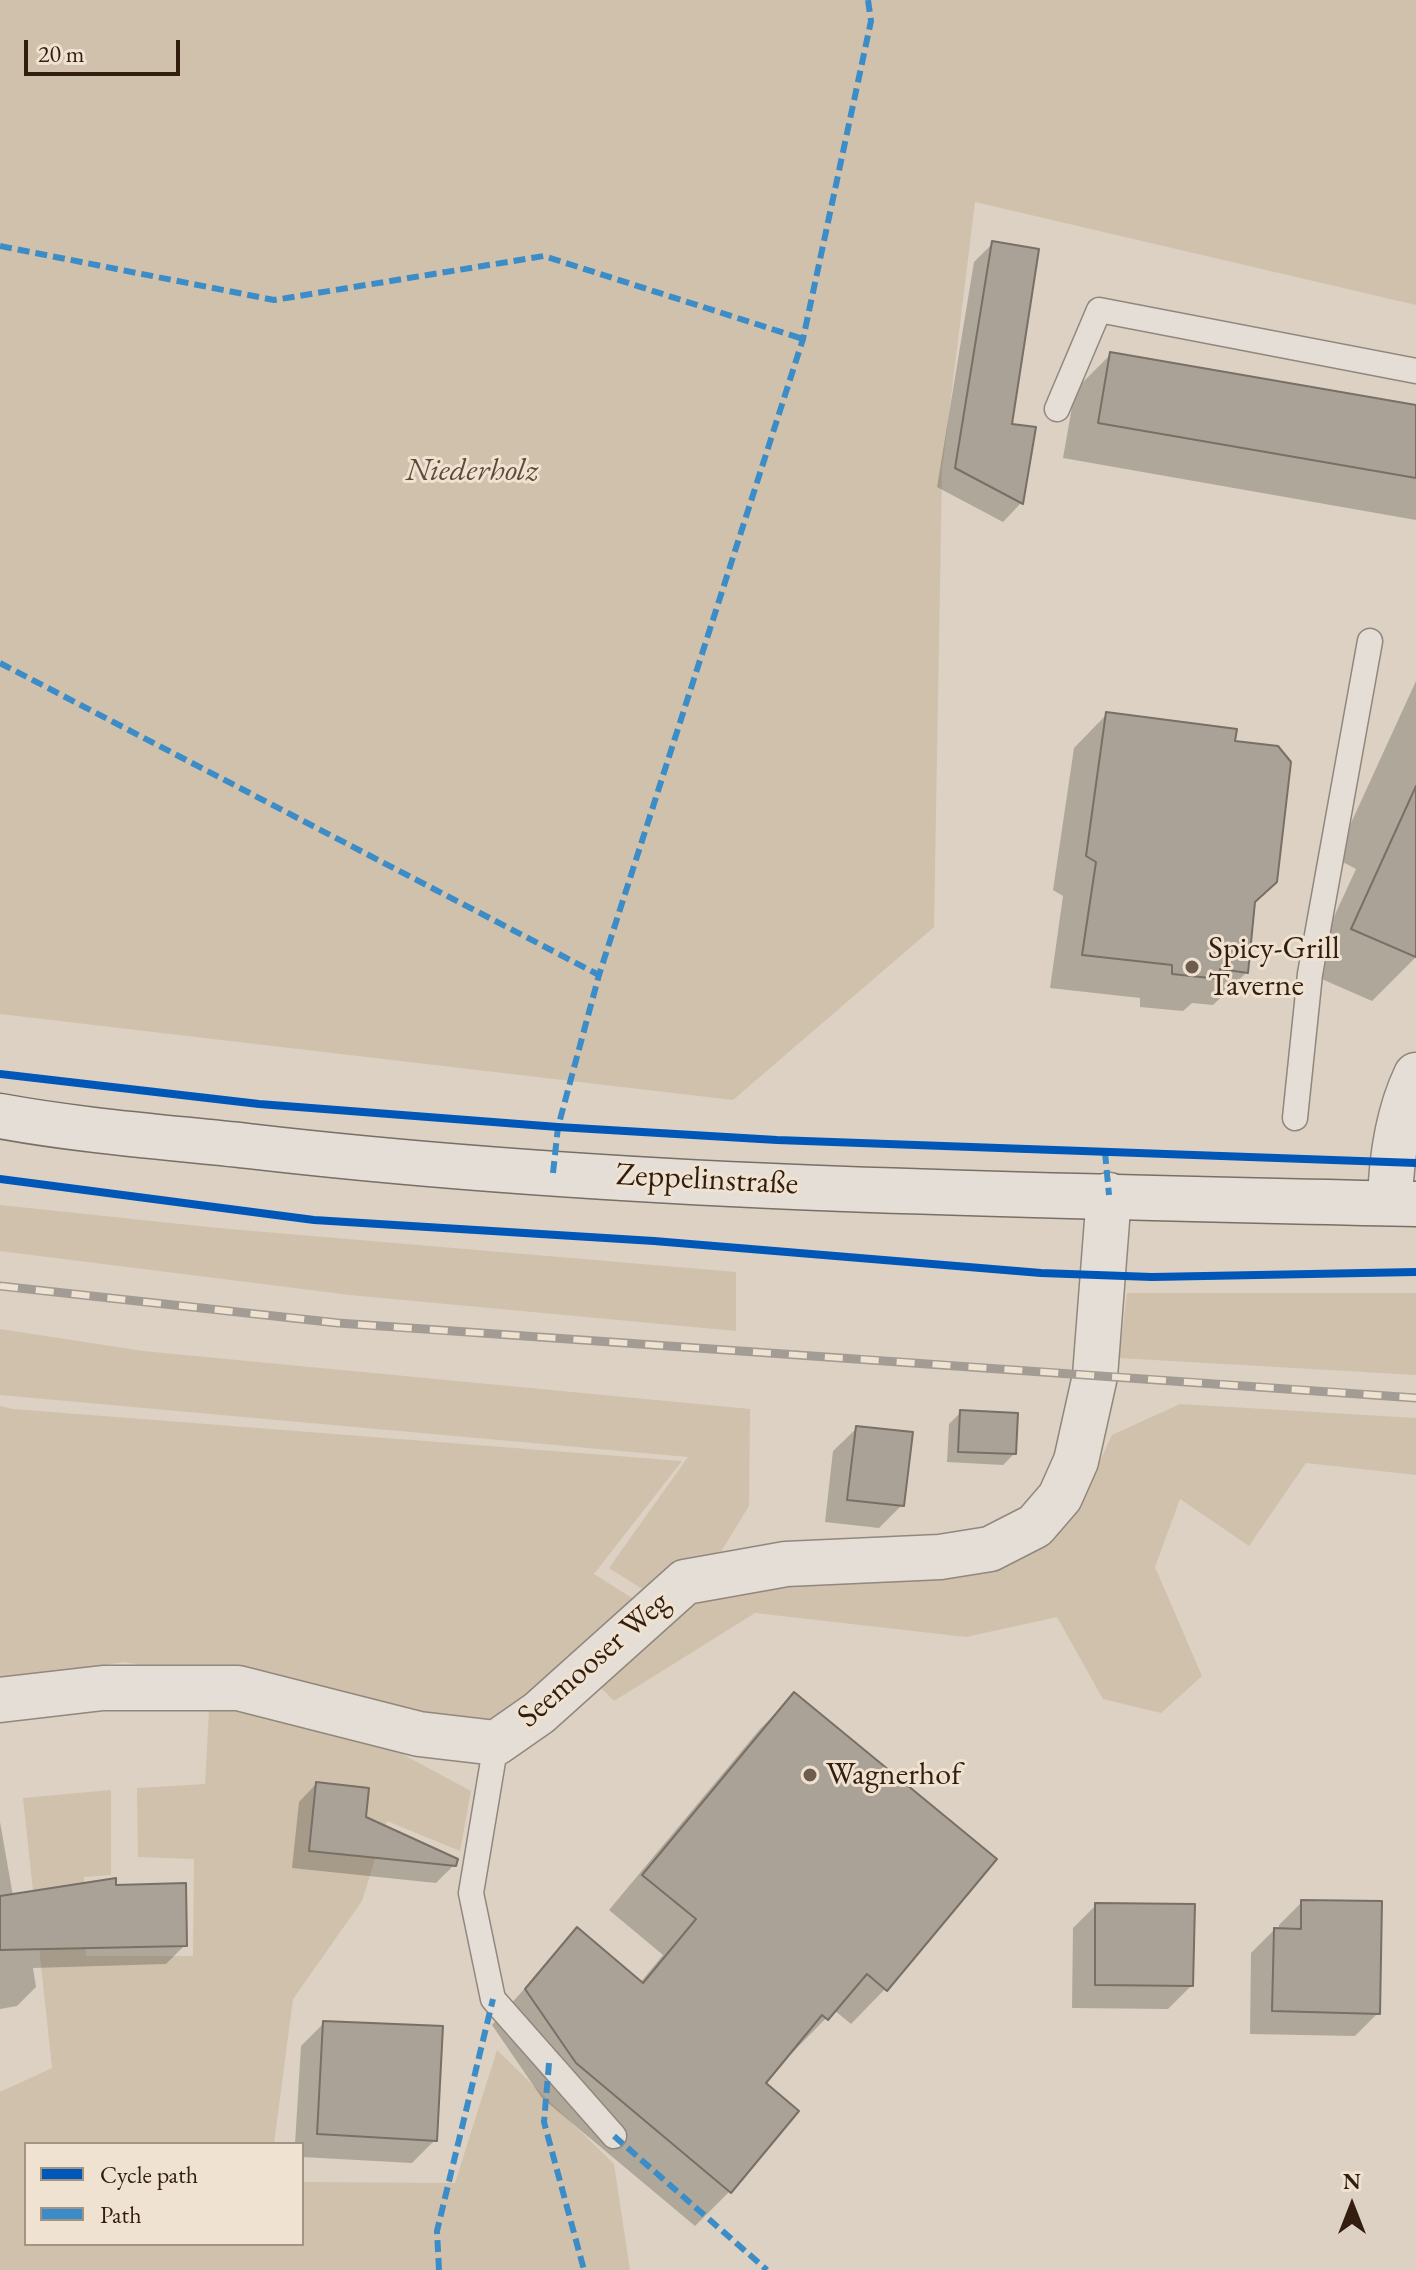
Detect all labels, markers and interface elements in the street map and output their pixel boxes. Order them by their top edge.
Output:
scale bar [28,24,184,74]
text: 20 m [38,38,85,69]
park label: Niederholz [405,452,539,490]
place label: Spicy-Grill Taverne [1208,930,1340,1005]
marker: Spicy-Grill Taverne [1183,958,1201,976]
street label: Zeppelinstraße [615,1156,799,1204]
street label: Seemooser Weg [510,1584,678,1736]
place label: Wagnerhof [826,1756,961,1794]
marker: Wagnerhof [801,1766,819,1784]
legend [24,2142,304,2246]
text: Cycle path [100,2159,198,2190]
north arrow [1312,2166,1392,2246]
text: N [1343,2167,1361,2196]
text: Path [100,2199,142,2230]

